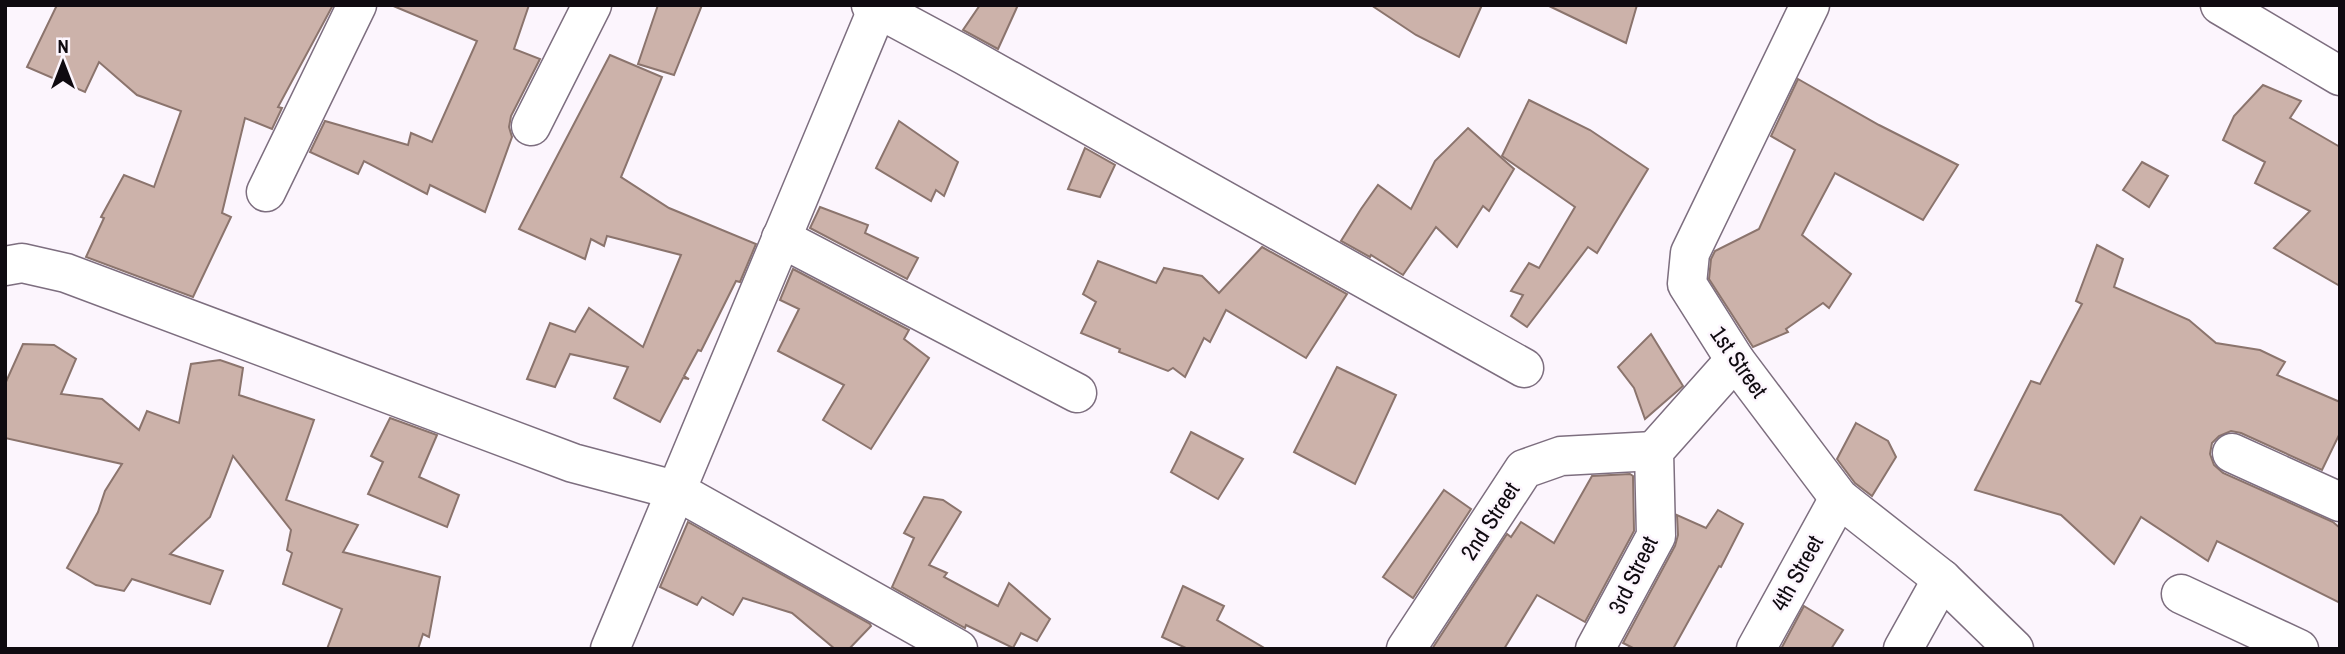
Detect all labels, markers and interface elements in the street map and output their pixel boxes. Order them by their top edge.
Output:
north arrow [28,28,98,98]
text: N [57,33,69,59]
street label: 1st Street [1704,320,1775,404]
street label: 2nd Street [1453,476,1526,566]
street label: 4th Street [1763,529,1830,616]
street label: 3rd Street [1600,531,1665,619]

